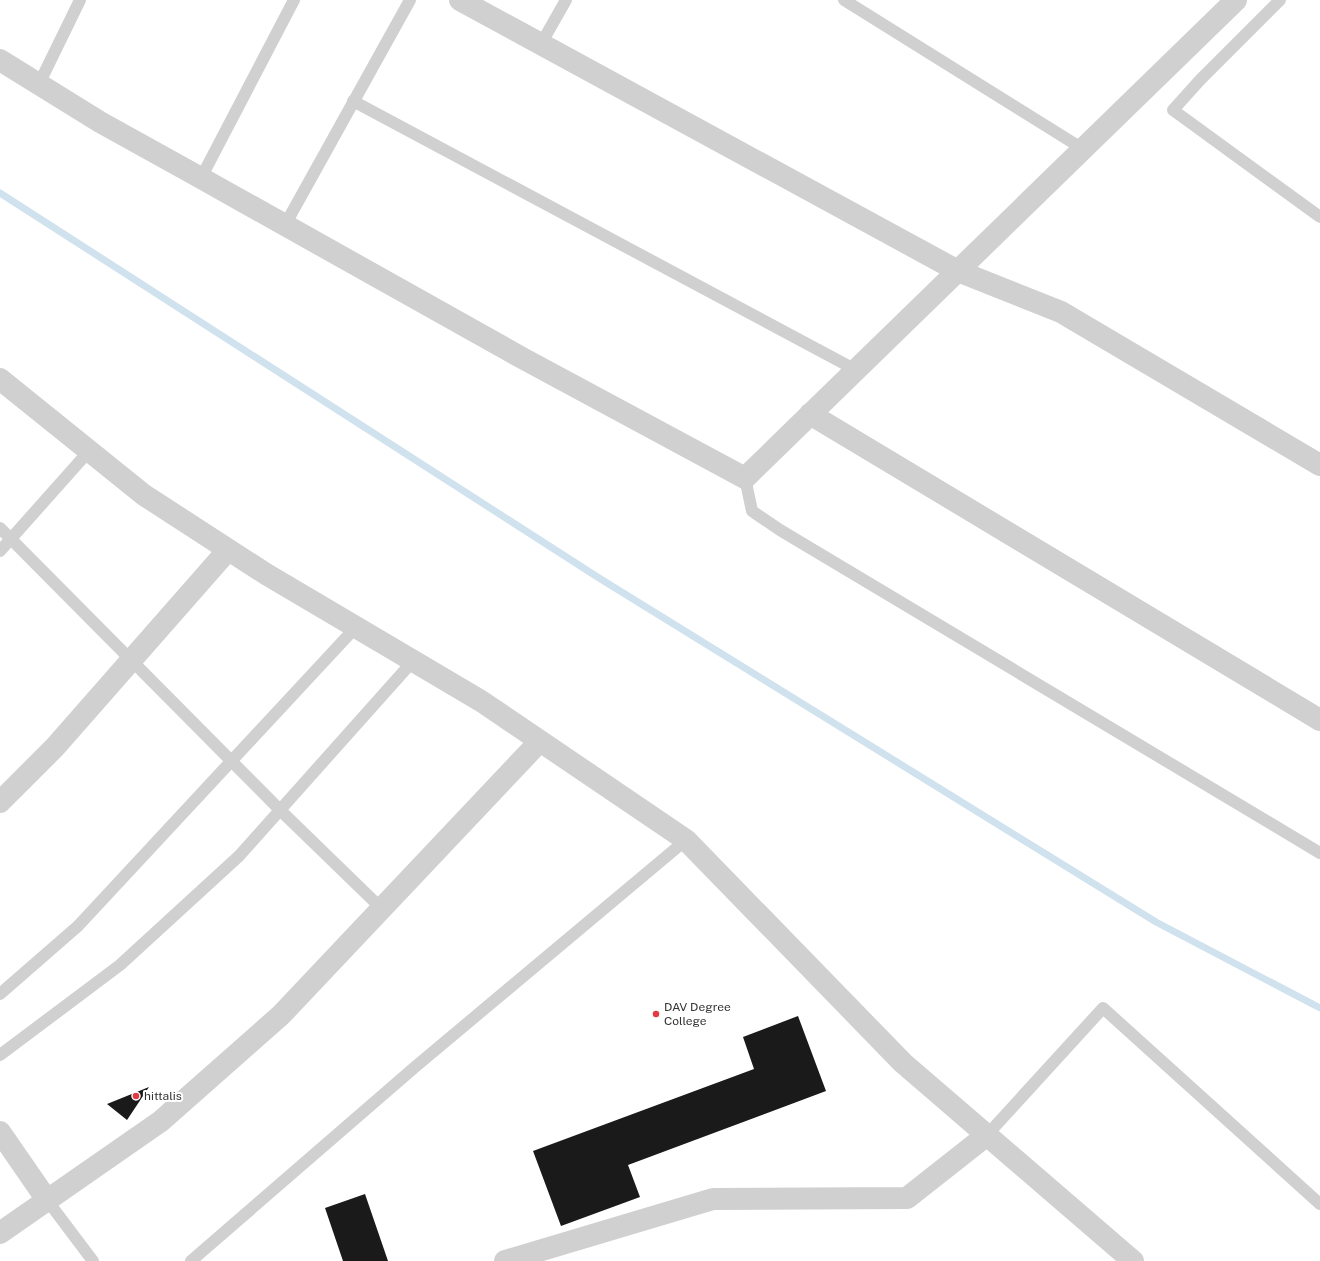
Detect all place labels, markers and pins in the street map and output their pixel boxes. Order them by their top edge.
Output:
place label: DAV Degree College [664,1000,731,1028]
marker: DAV Degree College [651,1009,661,1019]
place label: hittalis [144,1089,182,1103]
marker: hittalis [131,1091,141,1101]

